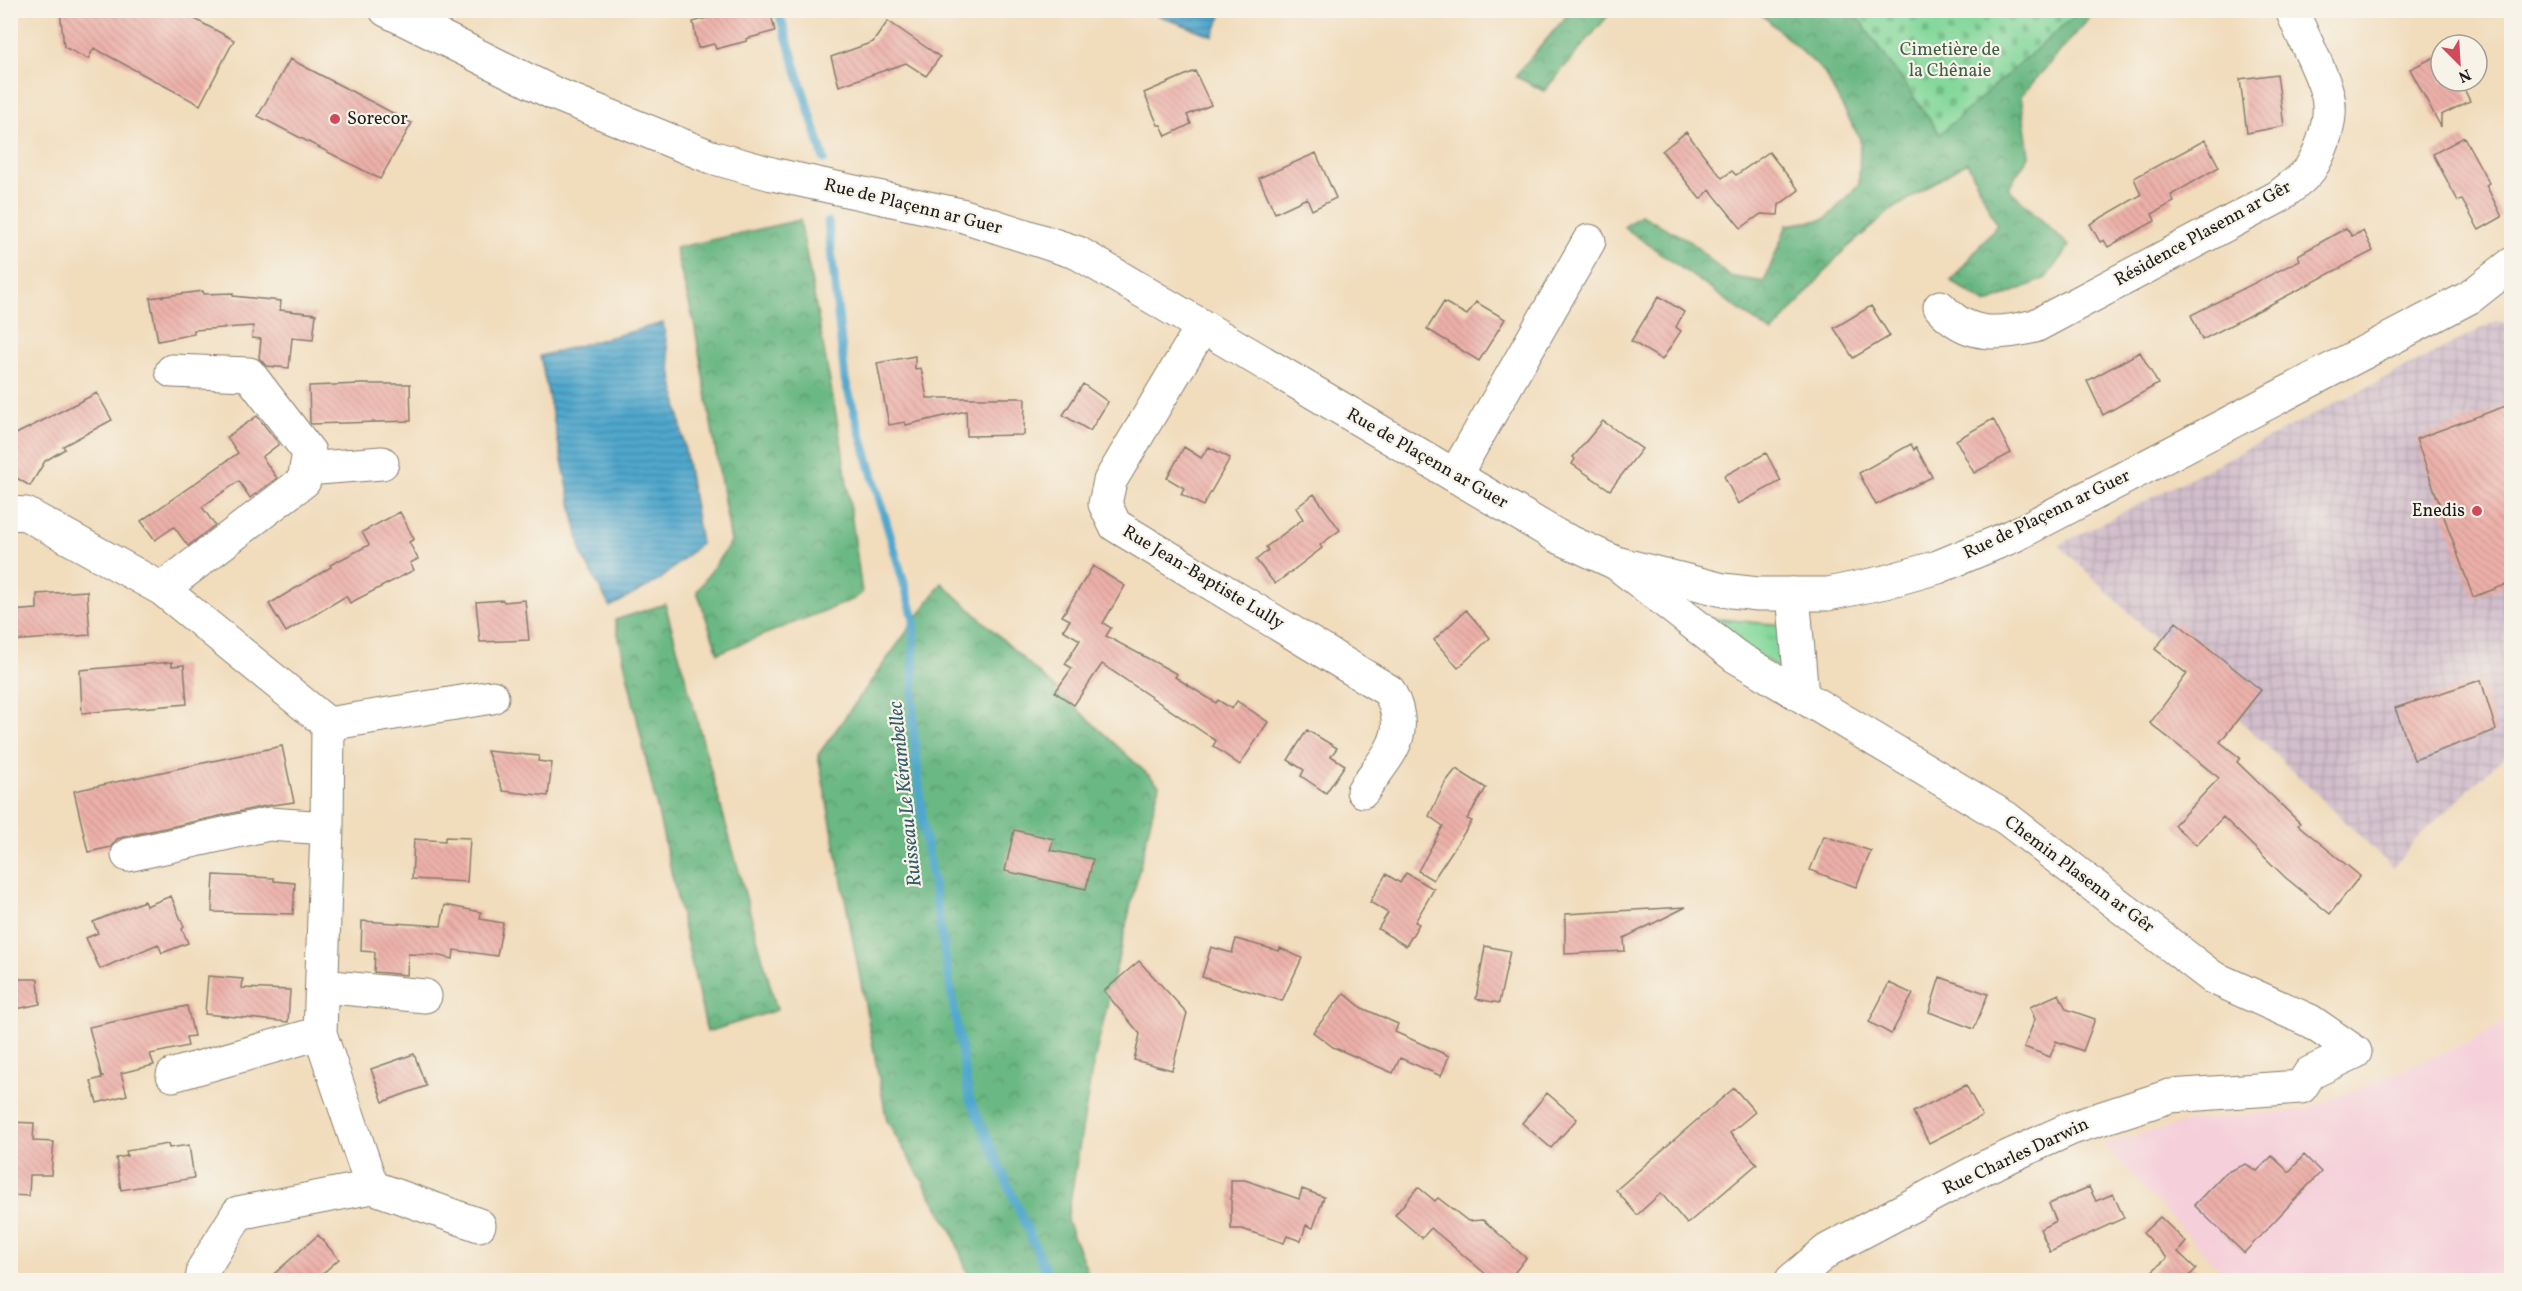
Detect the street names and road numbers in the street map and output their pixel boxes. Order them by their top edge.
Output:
street label: Rue de Plaçenn ar Guer [821,173,1005,241]
street label: Résidence Plasenn ar Gêr [2110,175,2296,293]
street label: Rue de Plaçenn ar Guer [1342,402,1513,516]
street label: Rue de Plaçenn ar Guer [1959,463,2135,566]
street label: Rue Jean-Baptiste Lully [1117,520,1289,636]
street label: Chemin Plasenn ar Gêr [1999,810,2160,940]
street label: Rue Charles Darwin [1939,1112,2093,1202]

